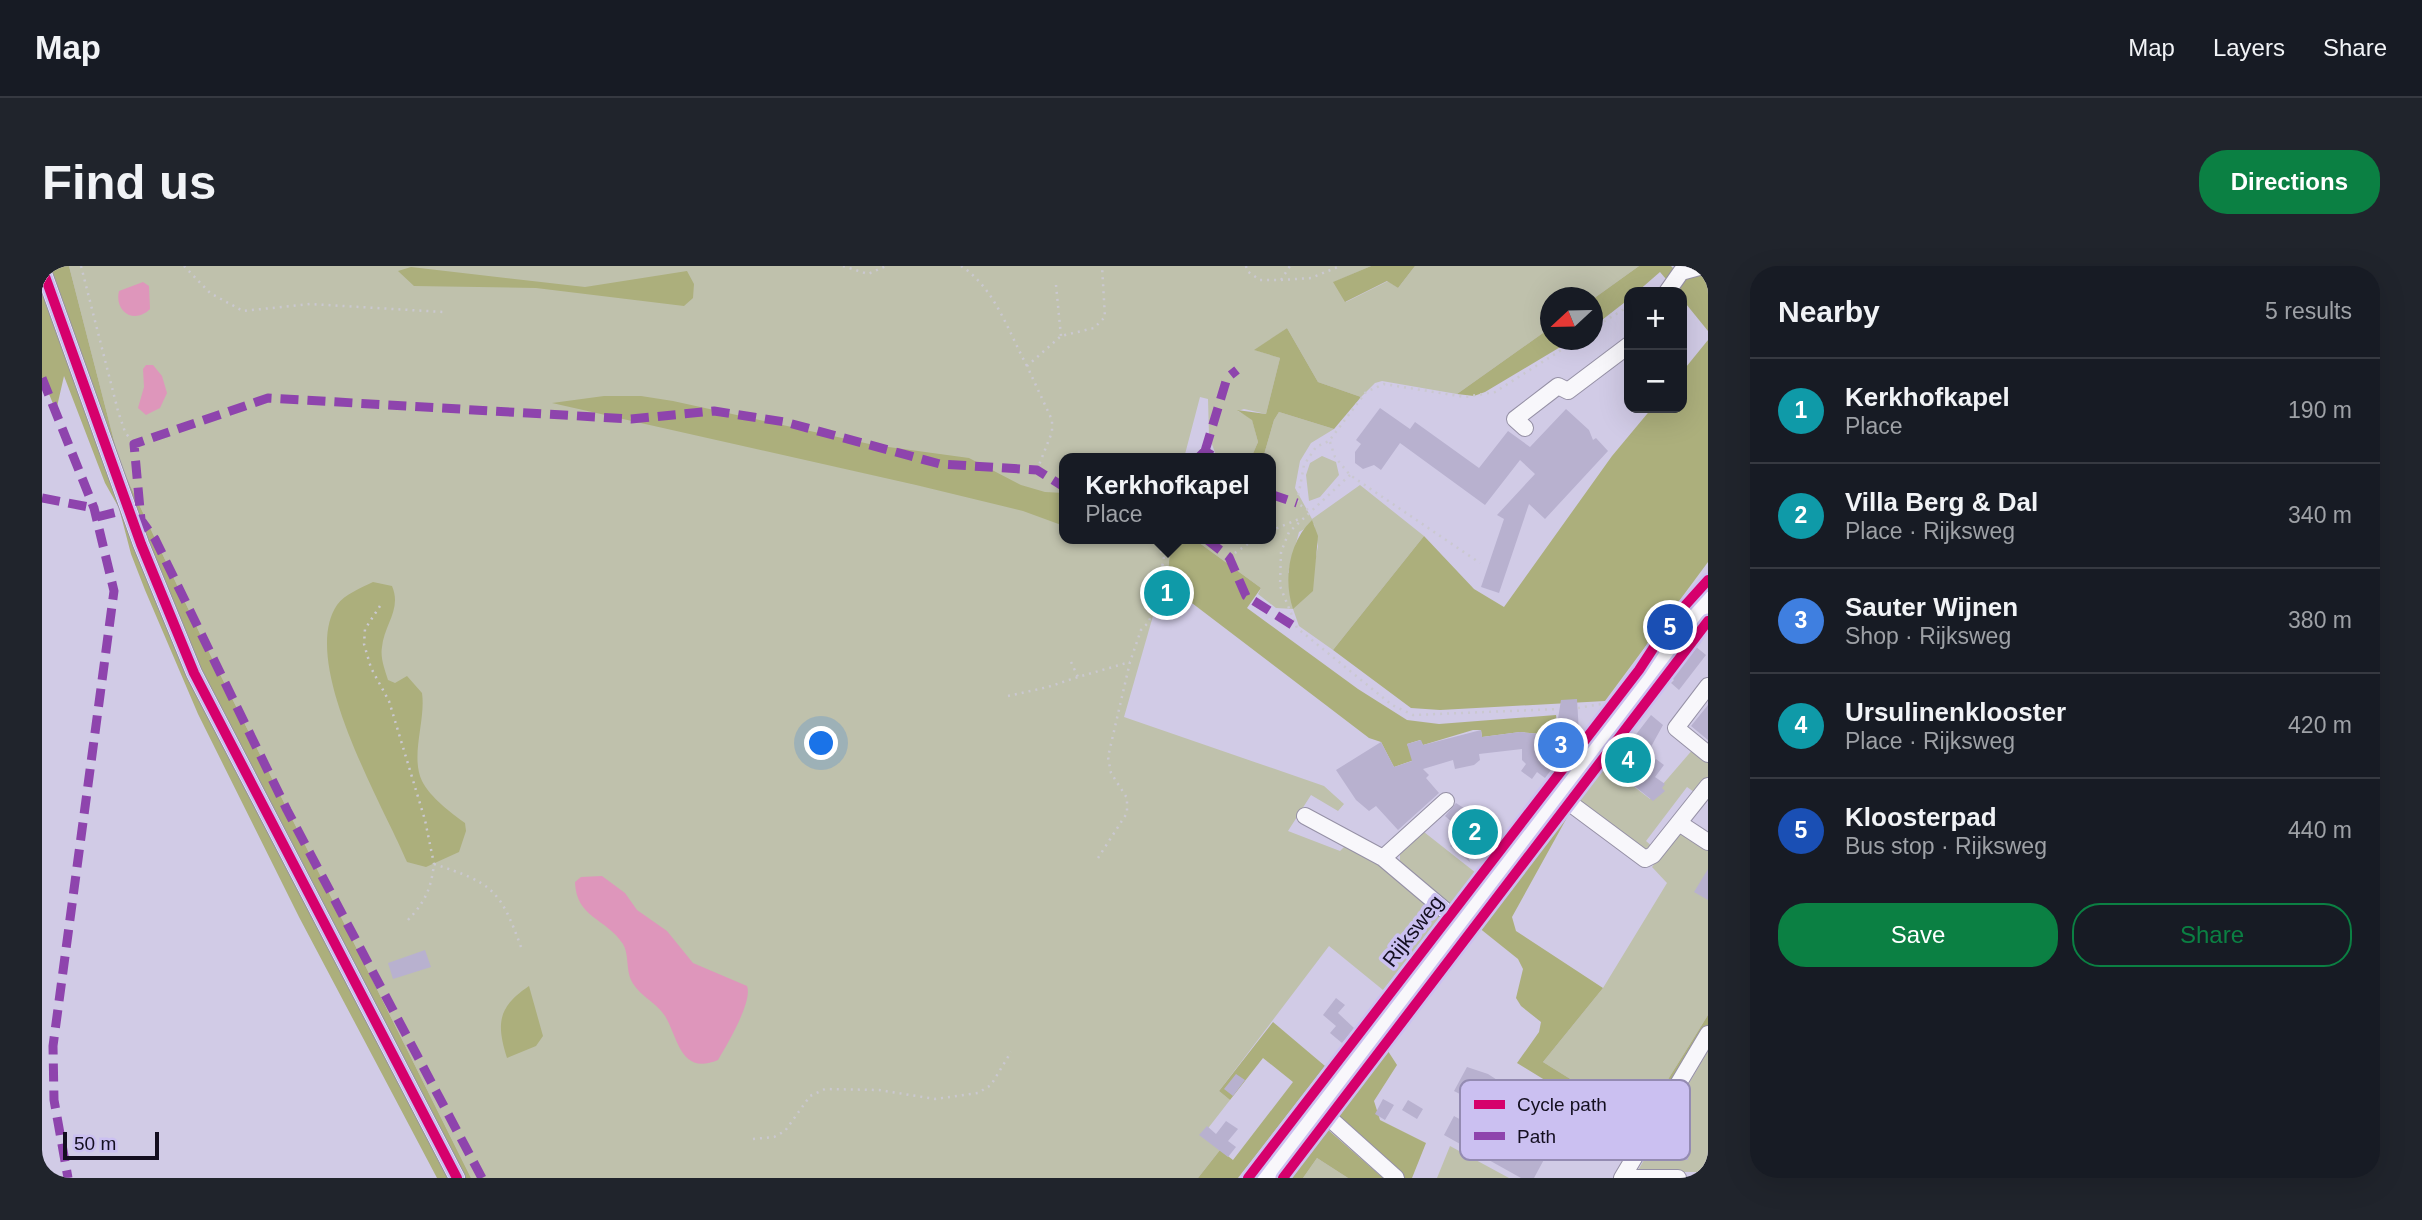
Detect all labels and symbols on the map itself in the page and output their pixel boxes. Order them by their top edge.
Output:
north arrow [1540,287,1603,350]
pin: 1 [1144,567,1190,619]
pin: 5 [1647,601,1693,653]
pin: 3 [1538,719,1584,771]
your location [804,726,838,760]
pin: 4 [1605,734,1651,786]
pin: 2 [1452,806,1498,858]
street label: Rijksweg [1378,891,1448,971]
legend [1460,1080,1690,1160]
text: Cycle path [1517,1094,1607,1115]
text: Path [1517,1126,1556,1147]
scale bar [63,1129,159,1161]

